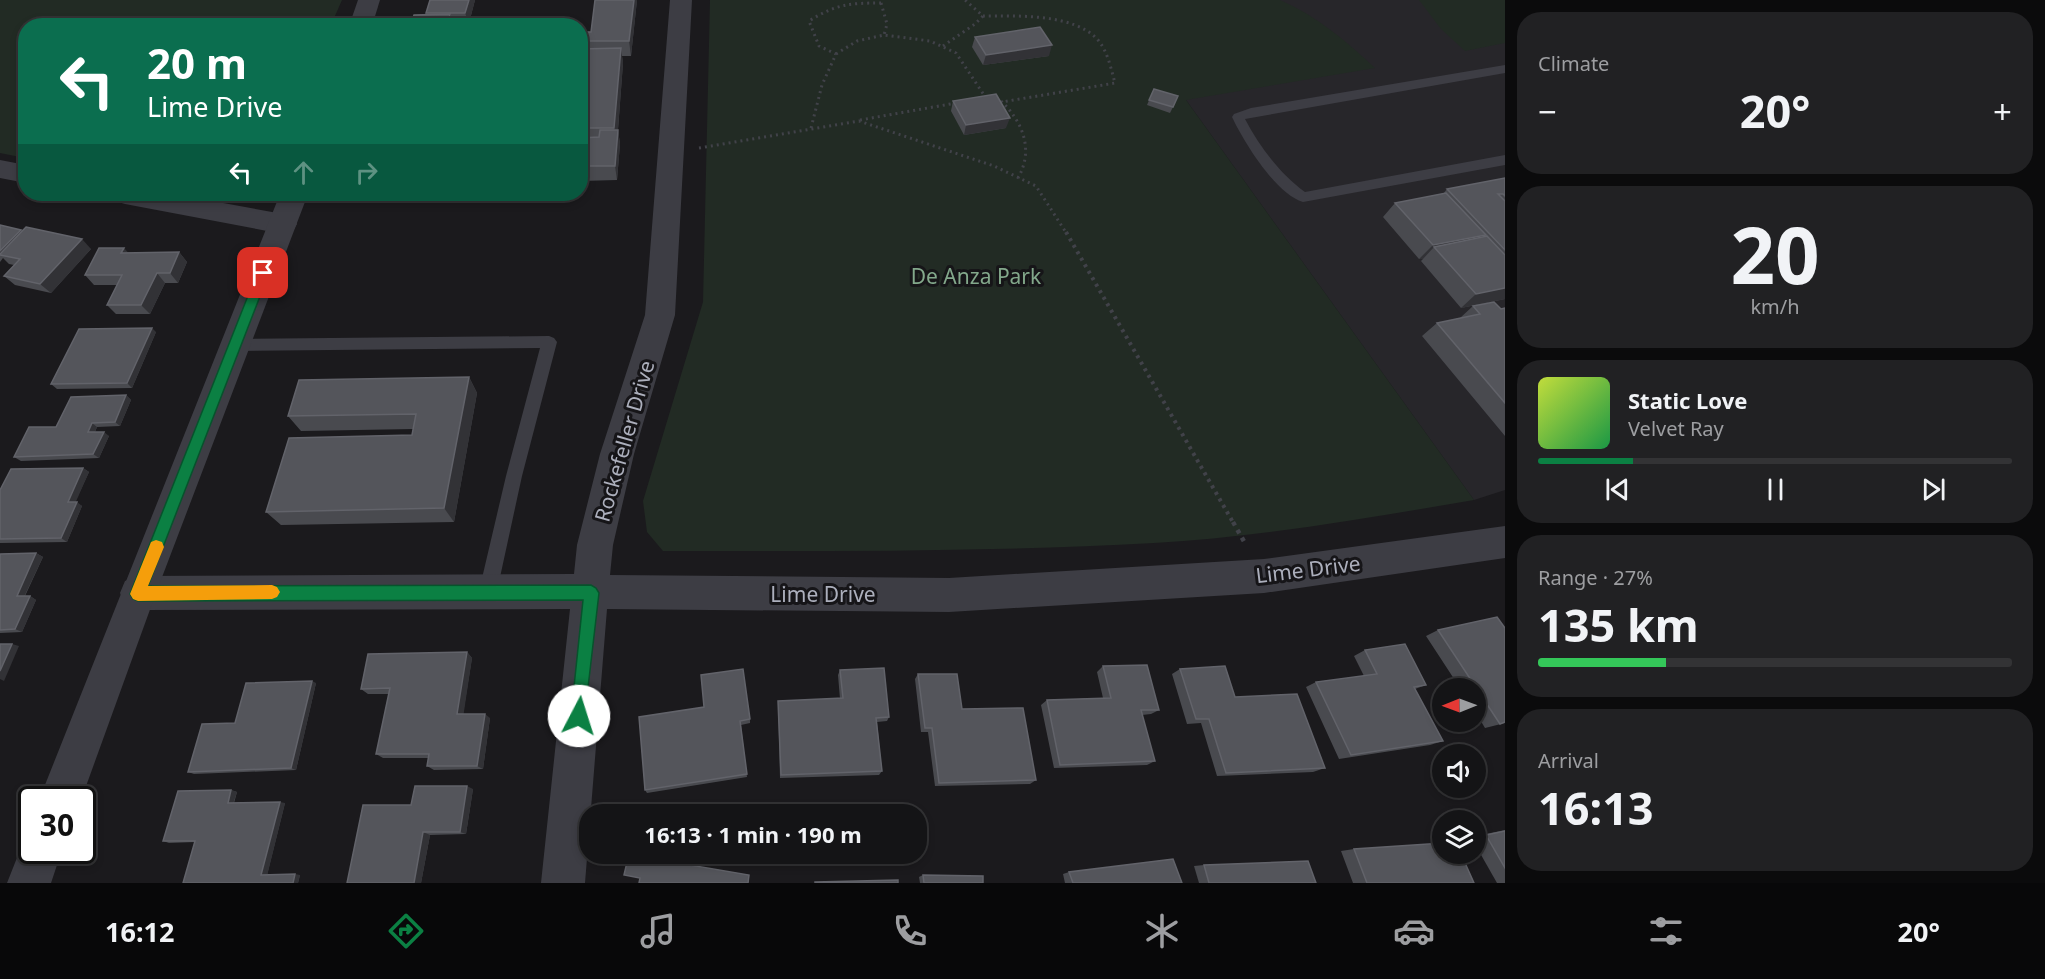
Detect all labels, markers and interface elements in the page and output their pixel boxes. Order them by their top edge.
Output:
text: 20 m [147,34,247,91]
icon: left [48,42,126,120]
text: Climate [1538,50,1609,77]
text: 20° [1740,80,1810,141]
text: Lime Drive [147,88,282,125]
text: − [1538,89,1557,134]
text: + [1993,89,2012,134]
icon: left [224,156,257,189]
icon: ahead [287,156,320,189]
icon: right [350,156,383,189]
text: 20 [1730,201,1820,307]
pin [237,247,288,298]
icon: arrive [246,256,279,289]
park label: De Anza Park [911,262,1042,290]
text: km/h [1750,293,1800,320]
street label: Rockefeller Drive [588,357,660,525]
text: Static Love [1628,385,1747,415]
text: Velvet Ray [1628,415,1724,442]
icon: previous [1601,473,1634,506]
icon: pause [1759,473,1792,506]
icon: next [1917,473,1950,506]
street label: Lime Drive [1254,549,1362,589]
text: Range · 27% [1538,564,1653,591]
street label: Lime Drive [770,580,876,608]
text: 135 km [1538,594,1699,655]
north arrow [1432,678,1486,732]
map controls [1432,678,1486,864]
position arrow [547,684,611,748]
button: sound [1432,744,1486,798]
text: Arrival [1538,747,1599,774]
text: 16:13 [1538,777,1654,838]
speed limit sign: 30 [18,786,96,864]
button: layers [1432,810,1486,864]
text: 16:13 · 1 min · 190 m [644,819,862,849]
icon: directions [385,910,427,952]
icon: music [637,910,679,952]
icon: phone [889,910,931,952]
icon: climate [1141,910,1183,952]
icon: car [1393,910,1435,952]
icon: filters [1645,910,1687,952]
text: 16:12 [105,913,174,950]
text: 20° [1898,913,1940,950]

